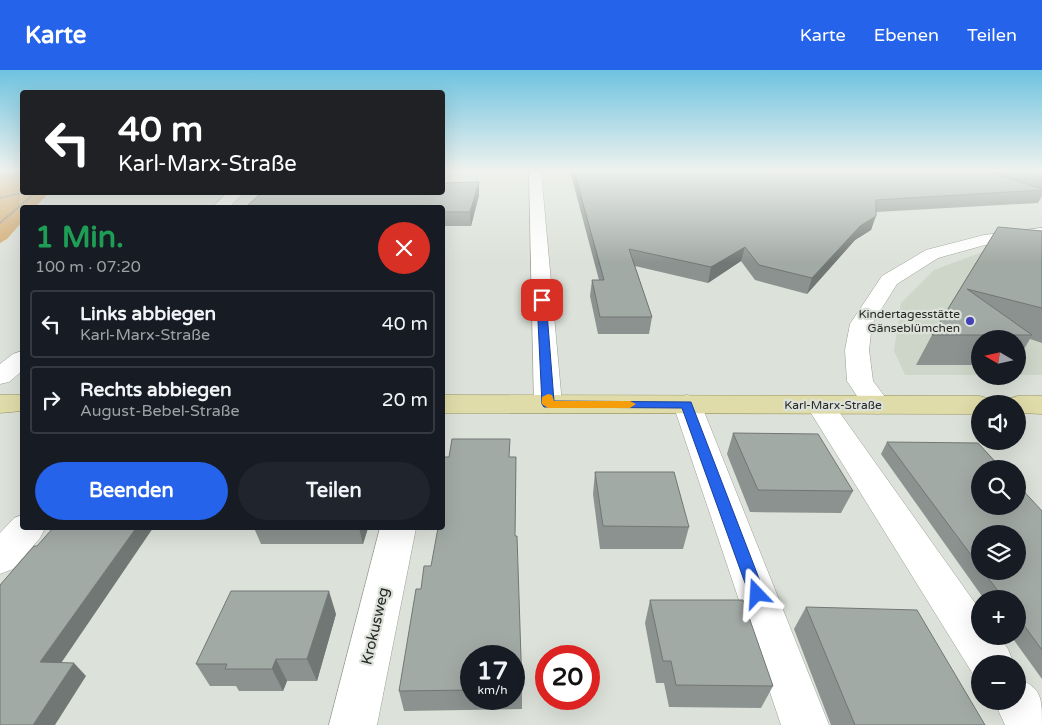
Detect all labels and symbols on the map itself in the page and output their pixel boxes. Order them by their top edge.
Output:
pin [521,279,563,321]
place label: Kindertagesstätte Gänseblümchen [858,307,960,335]
marker: Kindertagesstätte Gänseblümchen [964,315,976,327]
north arrow [971,330,1026,385]
street label: Karl-Marx-Straße [784,398,882,412]
position arrow [730,567,782,619]
street label: Krokusweg [357,586,393,666]
speed limit sign: 20 [535,645,600,710]

